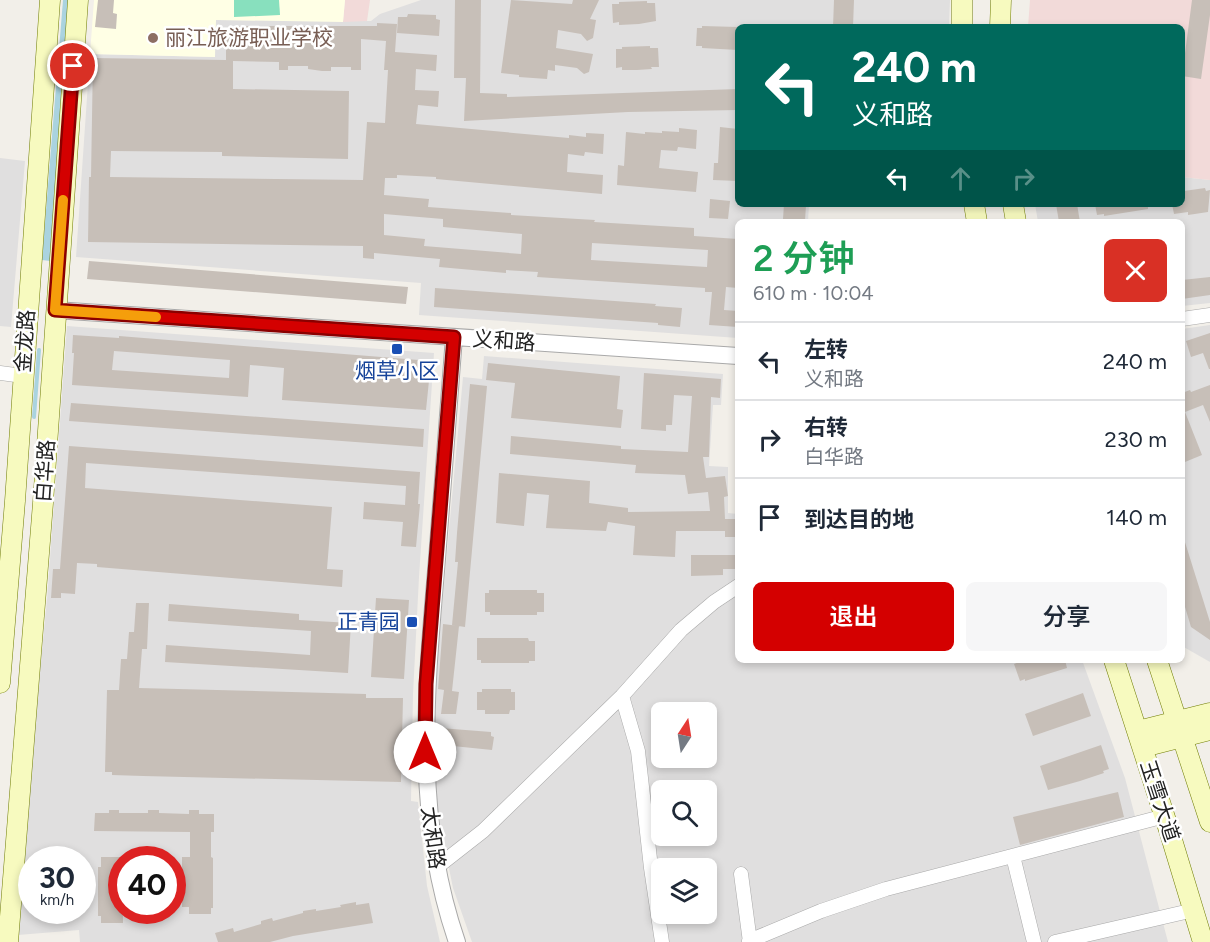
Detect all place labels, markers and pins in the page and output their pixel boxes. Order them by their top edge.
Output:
place label: 丽江旅游职业学校 [165,25,333,50]
marker: 丽江旅游职业学校 [146,31,160,45]
pin [47,40,98,91]
marker: 烟草小区 [390,342,404,356]
place label: 烟草小区 [355,358,439,383]
place label: 正青园 [337,609,400,634]
marker: 正青园 [405,615,419,629]

